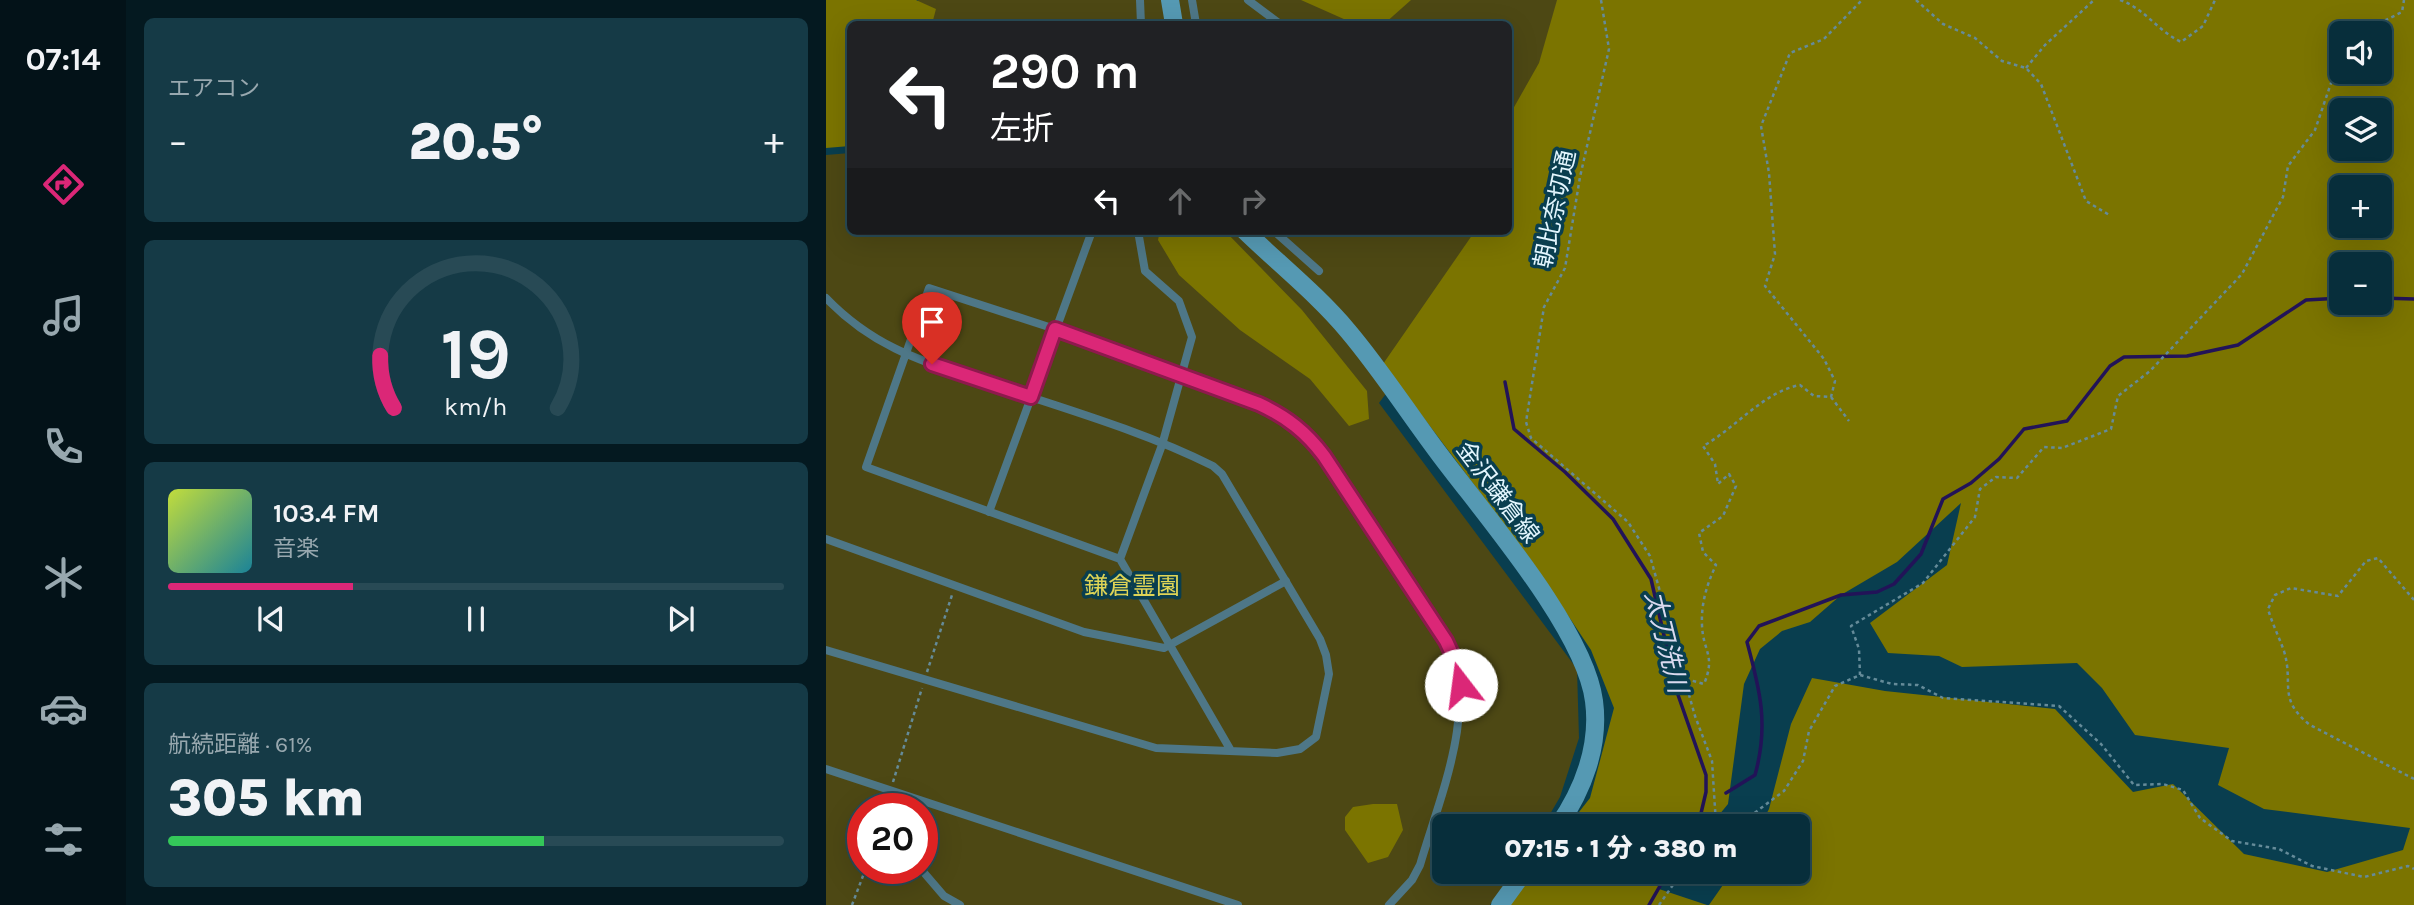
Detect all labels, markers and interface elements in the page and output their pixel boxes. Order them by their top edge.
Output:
map controls [2329,21,2392,315]
button: sound [2329,21,2392,84]
text: 07:14 [25,41,101,78]
text: 290 m [990,43,1139,100]
icon: left [875,49,966,140]
text: エアコン [168,75,260,102]
button: layers [2329,98,2392,161]
text: 左折 [990,110,1054,147]
text: 20.5° [408,111,544,172]
text: − [168,119,188,164]
text: + [764,119,784,164]
street label: 朝比奈切通 [1529,147,1581,271]
icon: directions [39,160,88,209]
button: + [2329,175,2392,238]
icon: left [1088,182,1126,220]
icon: ahead [1161,182,1199,220]
icon: right [1234,182,1272,220]
button: − [2329,252,2392,315]
icon: music [39,291,88,340]
pin [902,292,962,364]
icon: arrive [913,303,951,341]
text: 19 [441,311,511,396]
text: km/h [444,391,508,420]
icon: phone [39,422,88,471]
street label: 金沢鎌倉線 [1451,436,1545,548]
text: 103.4 FM [273,498,379,529]
text: 音楽 [273,535,319,562]
icon: climate [39,553,88,602]
park label: 鎌倉霊園 [1084,572,1180,600]
water label: 太刀洗川 [1638,588,1694,699]
icon: previous [252,600,290,638]
icon: pause [457,600,495,638]
icon: next [662,600,700,638]
position arrow [1424,648,1498,722]
icon: car [39,684,88,733]
text: 航続距離 · 61% [168,731,313,758]
text: 305 km [168,767,365,828]
speed limit sign: 20 [847,793,938,884]
icon: filters [39,815,88,864]
text: 07:15 · 1 分 · 380 m [1504,833,1738,864]

